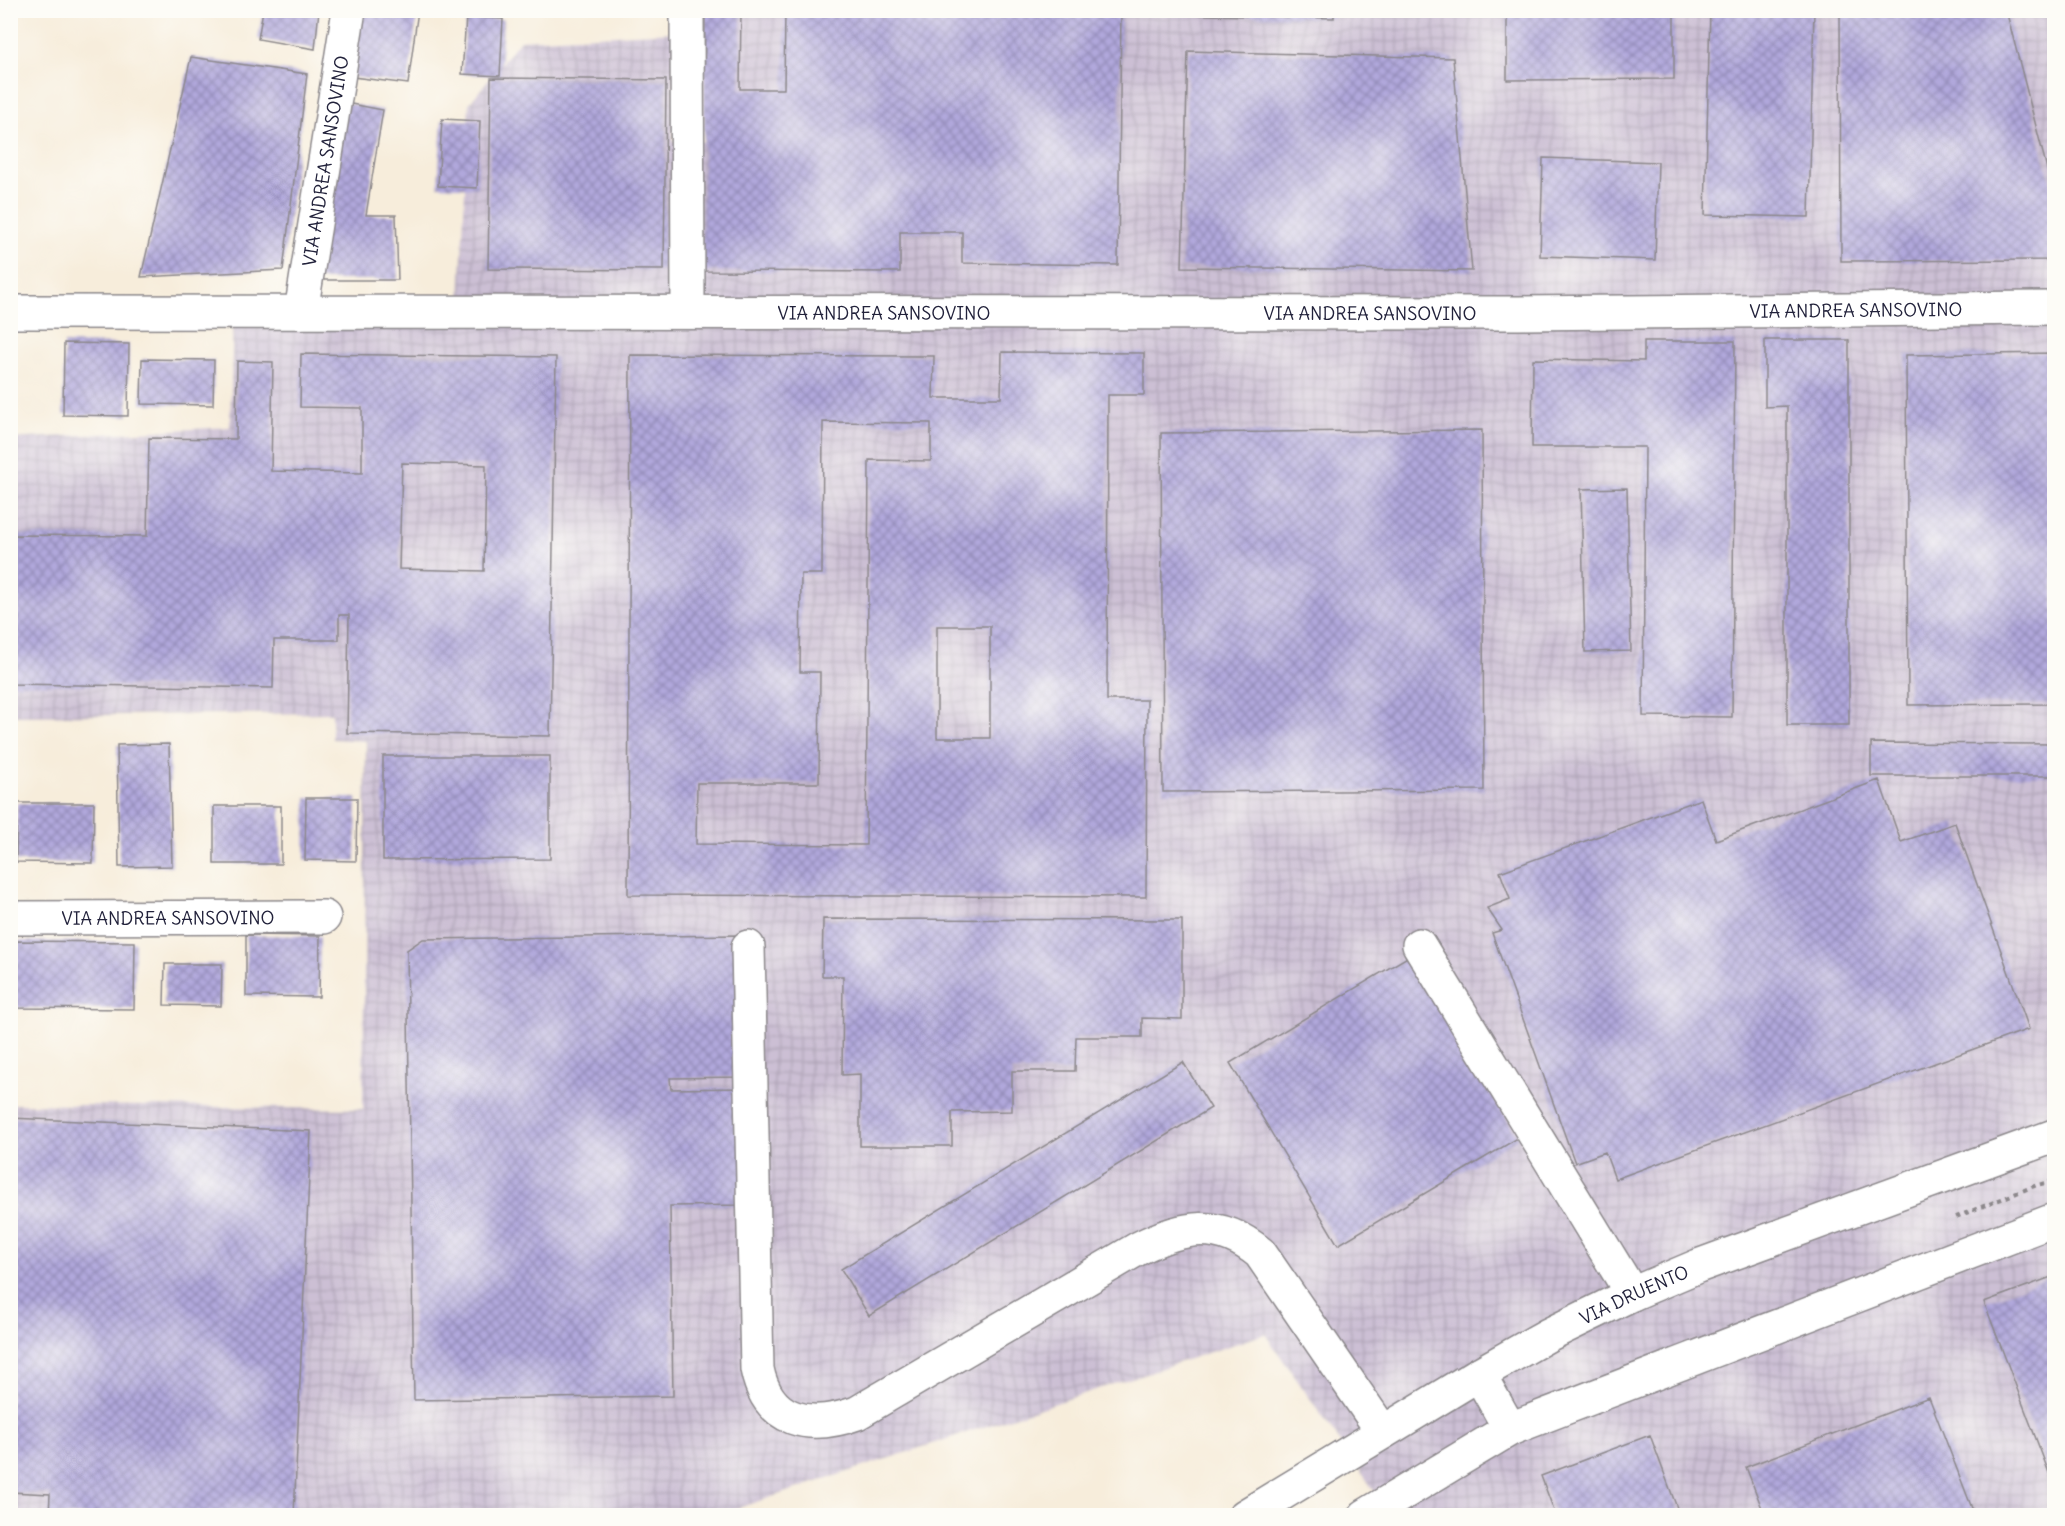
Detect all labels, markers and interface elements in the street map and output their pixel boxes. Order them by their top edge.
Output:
street label: VIA ANDREA SANSOVINO [297,54,353,268]
street label: VIA ANDREA SANSOVINO [1749,297,1963,322]
street label: VIA ANDREA SANSOVINO [777,301,991,324]
street label: VIA ANDREA SANSOVINO [1263,301,1477,324]
street label: VIA ANDREA SANSOVINO [61,906,275,929]
street label: VIA DRUENTO [1576,1260,1692,1329]

